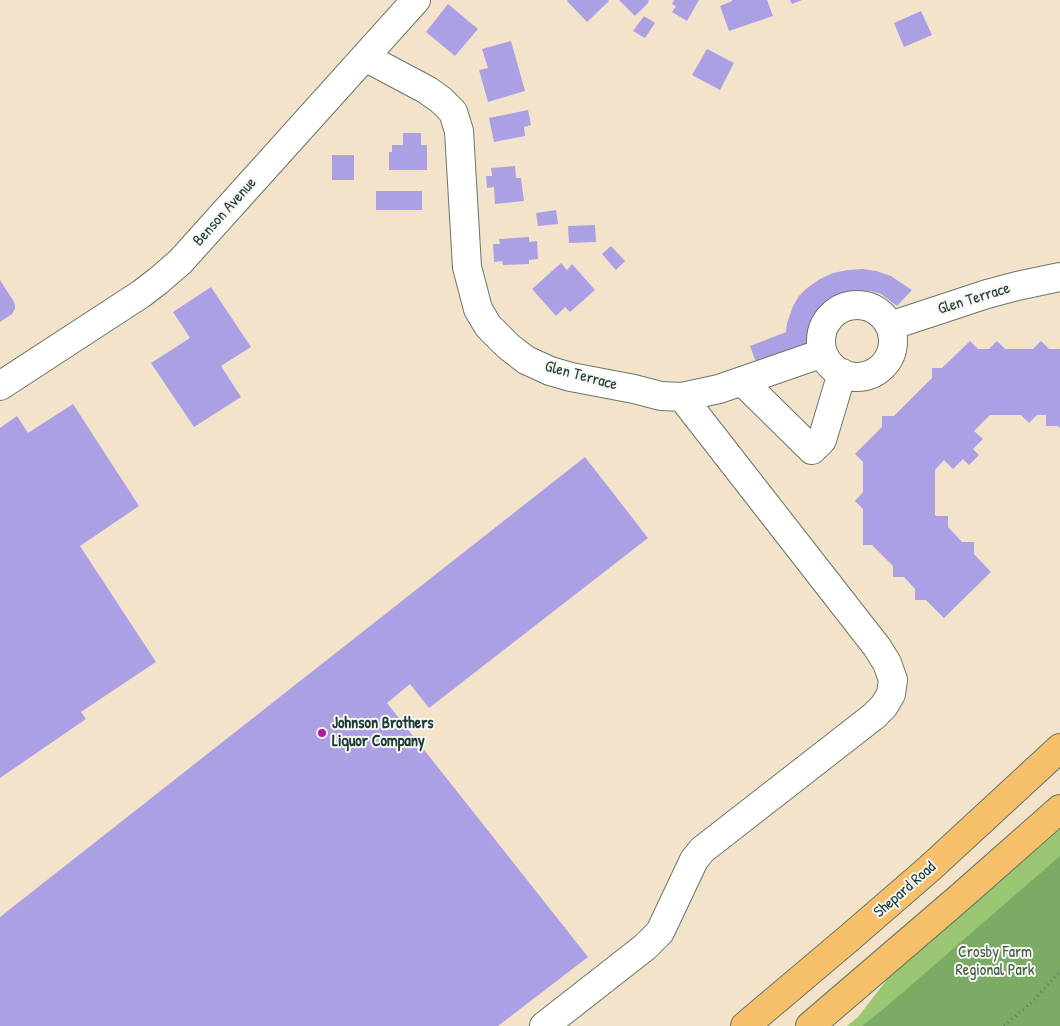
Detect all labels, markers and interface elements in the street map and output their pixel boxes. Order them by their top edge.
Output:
street label: Benson Avenue [189,174,261,250]
street label: Glen Terrace [936,279,1012,319]
street label: Glen Terrace [543,357,619,395]
place label: Johnson Brothers Liquor Company [332,714,433,752]
marker: Johnson Brothers Liquor Company [316,727,328,739]
street label: Shepard Road [870,858,940,922]
park label: Crosby Farm Regional Park [956,943,1034,981]

